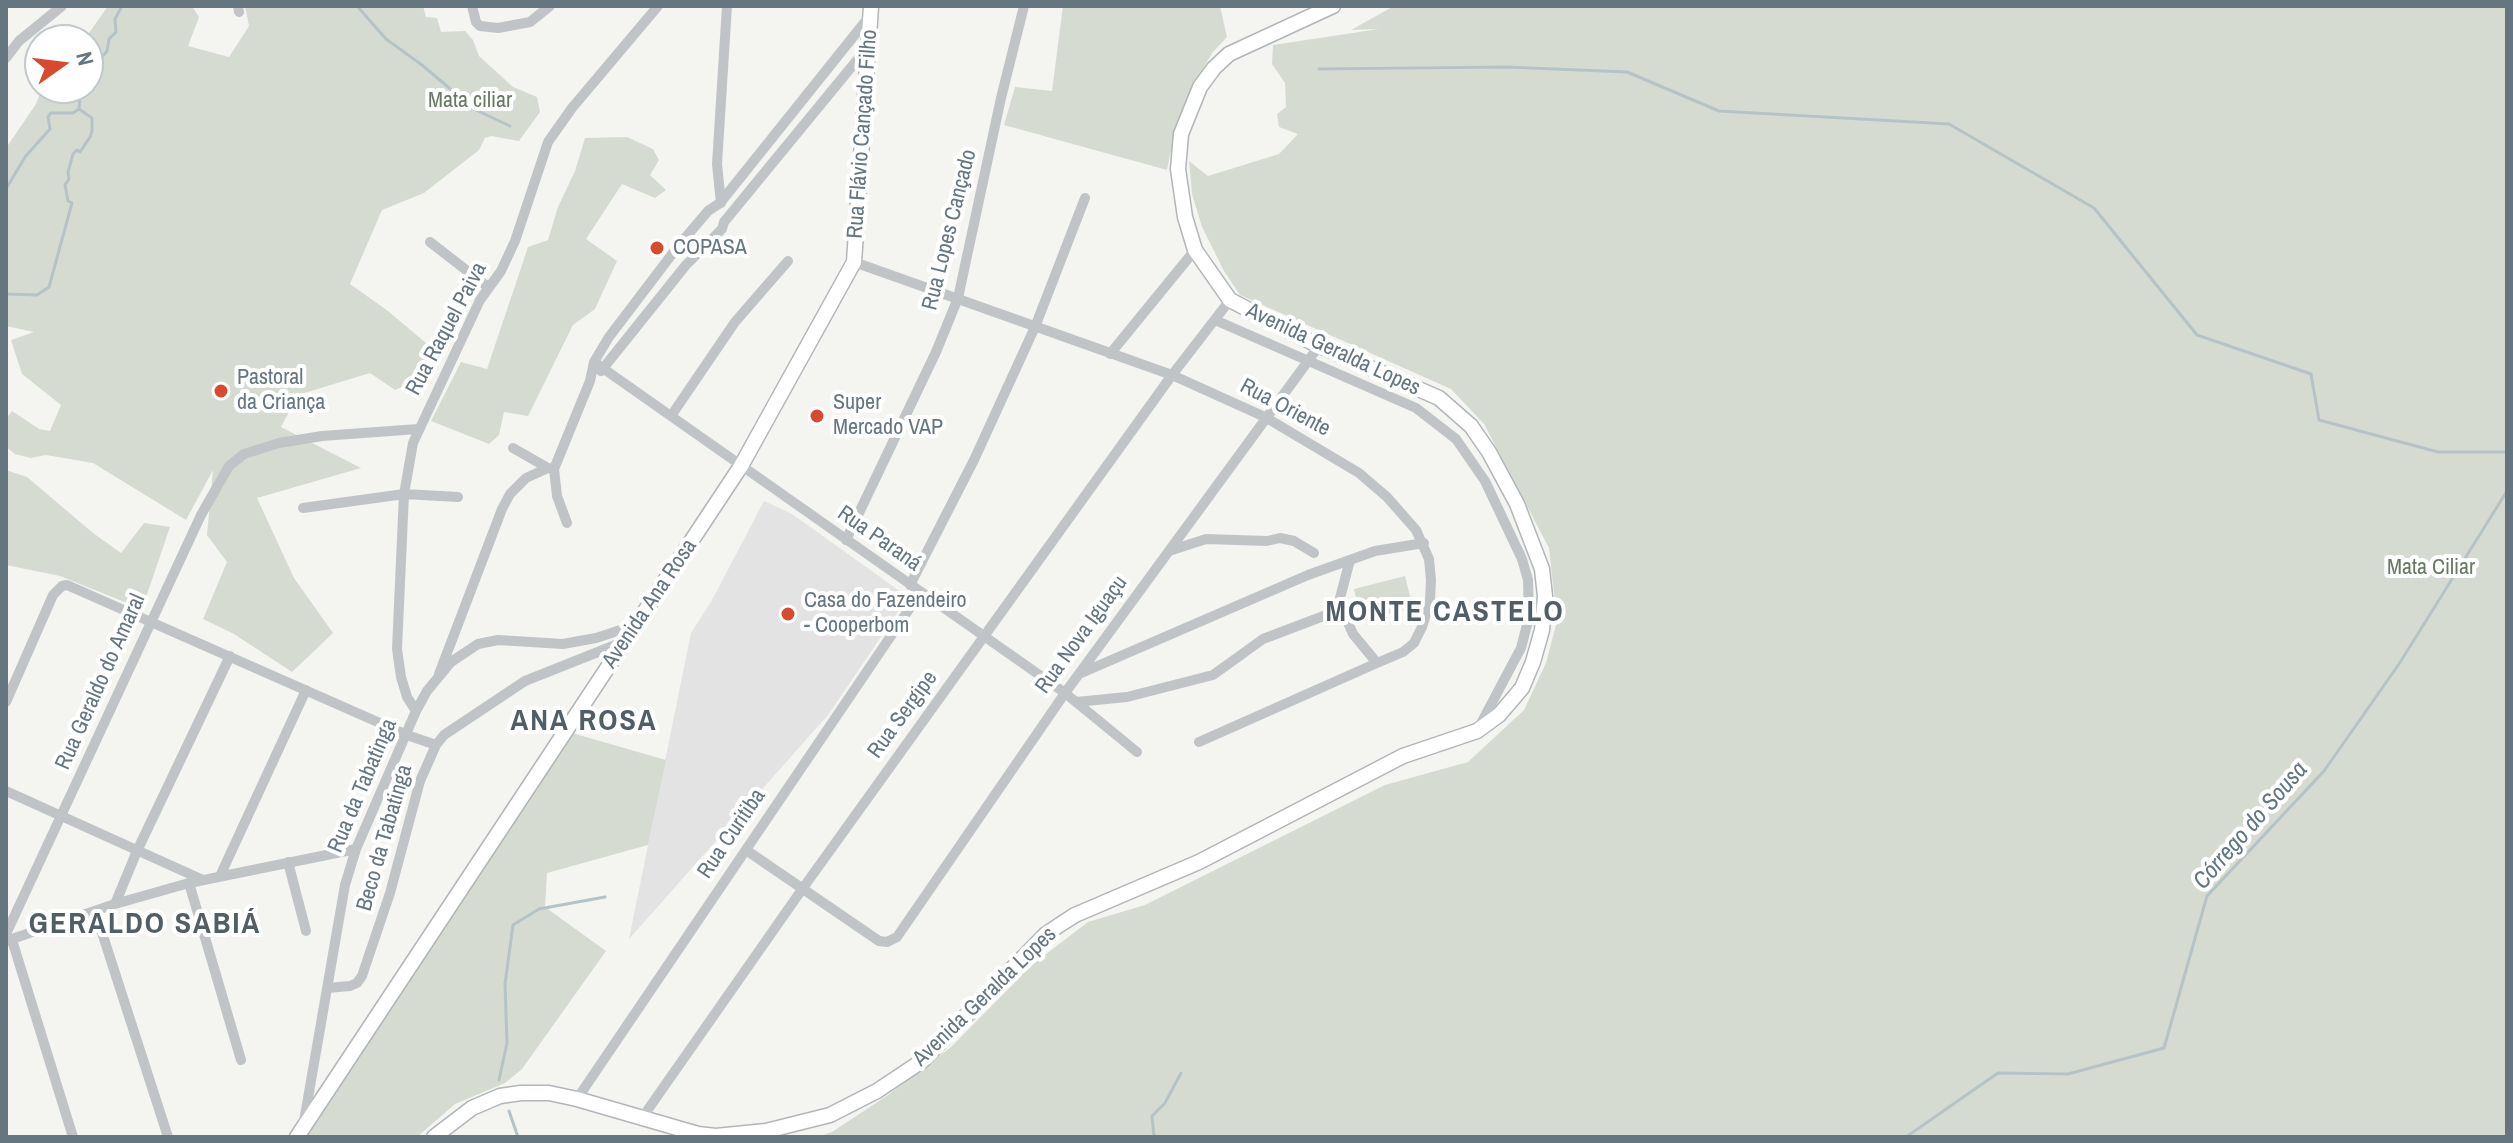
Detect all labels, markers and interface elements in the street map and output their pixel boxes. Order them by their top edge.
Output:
north arrow [24,24,104,104]
street label: Rua Flávio Cançado Filho [843,29,883,239]
text: N [69,49,101,69]
park label: Mata ciliar [428,88,512,114]
street label: Rua Lopes Cançado [917,147,983,313]
place label: COPASA [673,235,747,261]
marker: COPASA [648,239,666,257]
street label: Rua Raquel Paiva [401,258,493,400]
street label: Avenida Geralda Lopes [1242,298,1424,402]
place label: Pastoral da Criança [237,365,325,416]
street label: Rua Oriente [1235,373,1335,443]
marker: Pastoral da Criança [212,382,230,400]
place label: Super Mercado VAP [833,390,943,442]
marker: Super Mercado VAP [808,407,826,425]
street label: Rua Paraná [832,501,926,577]
street label: Avenida Ana Rosa [597,534,703,674]
park label: Mata Ciliar [2387,555,2475,581]
street label: Rua Nova Iguaçu [1030,571,1134,699]
place label: Casa do Fazendeiro - Cooperbom [804,588,967,640]
street label: Rua Geraldo do Amaral [50,590,152,774]
district label: MONTE CASTELO [1325,595,1565,631]
marker: Casa do Fazendeiro - Cooperbom [779,605,797,623]
street label: Rua Sergipe [863,666,943,764]
district label: ANA ROSA [510,704,658,740]
street label: Rua da Tabatinga [323,715,403,857]
water label: Córrego do Sousa [2188,756,2314,896]
street label: Beco da Tabatinga [352,762,418,914]
street label: Rua Curitiba [692,784,772,884]
district label: GERALDO SABIÁ [29,907,261,943]
street label: Avenida Geralda Lopes [908,922,1062,1072]

